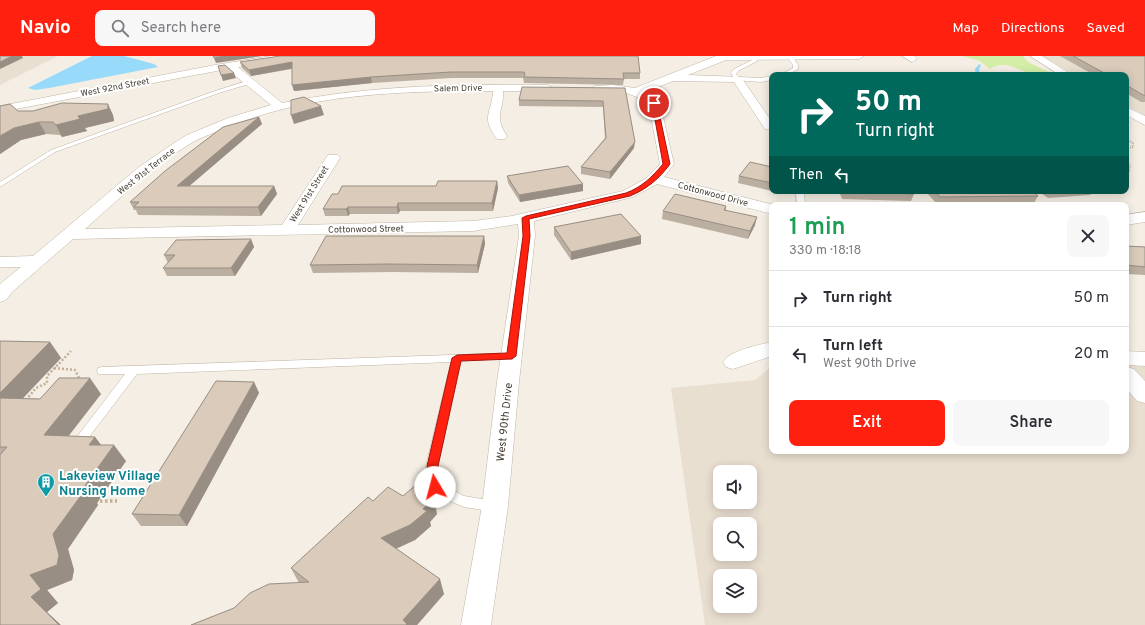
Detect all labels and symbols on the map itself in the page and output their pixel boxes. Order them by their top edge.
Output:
street label: West 92nd Street [80,75,150,100]
street label: Salem Drive [434,83,482,94]
pin [637,86,671,120]
street label: West 91st Terrace [115,145,177,197]
street label: West 91st Street [288,164,331,225]
street label: Cottonwood Drive [676,180,749,209]
street label: Cottonwood Street [328,223,404,236]
street label: West 90th Drive [494,382,516,462]
position arrow [414,466,456,508]
place label: Lakeview Village Nursing Home [59,469,160,500]
building icon: Lakeview Village Nursing Home [36,472,56,497]

